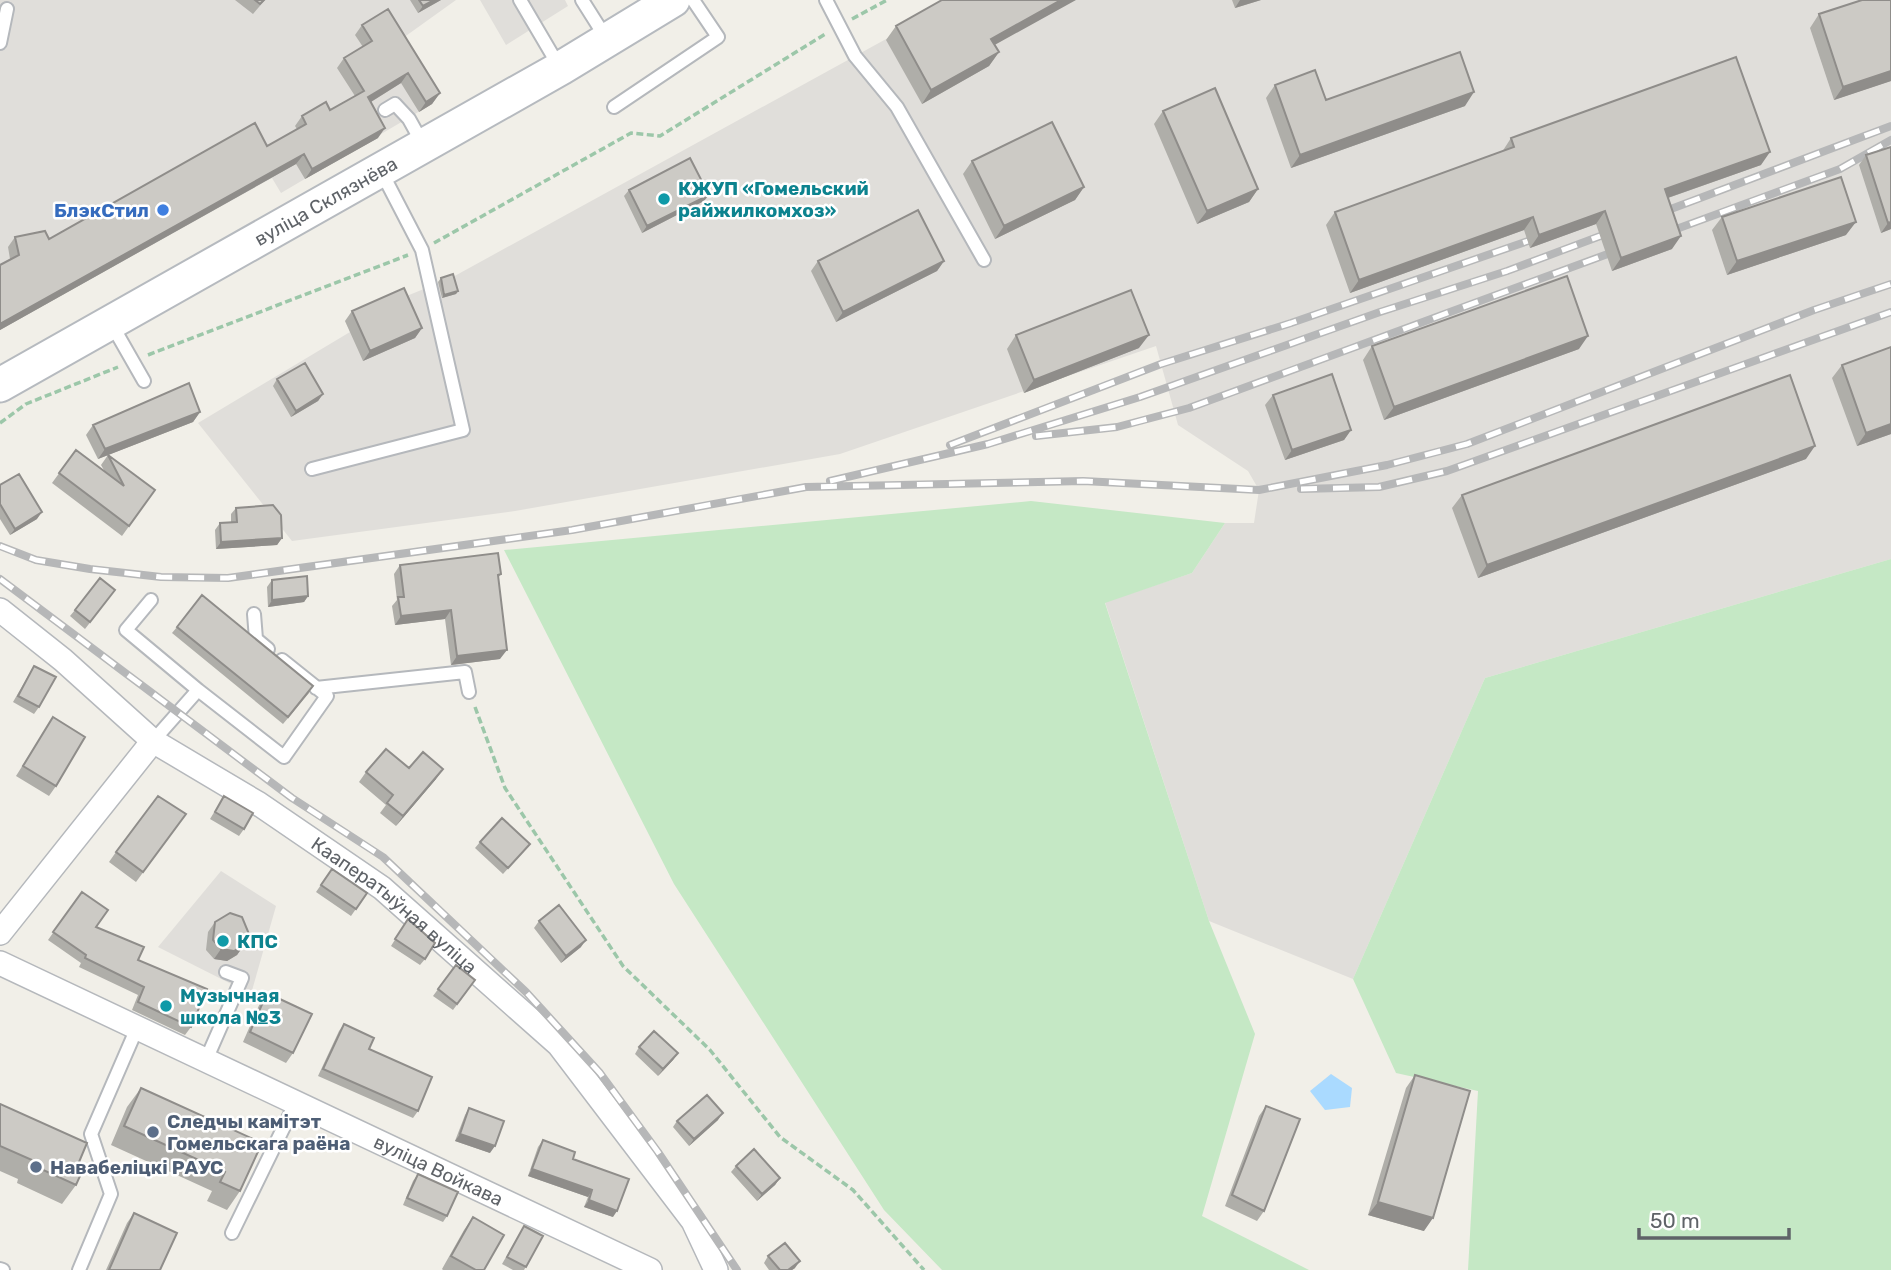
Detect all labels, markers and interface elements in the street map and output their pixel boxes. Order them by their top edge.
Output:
street label: вуліца Склязнёва [250,152,401,250]
place label: КЖУП «Гомельский райжилкомхоз» [678,177,869,222]
marker: КЖУП «Гомельский райжилкомхоз» [656,191,672,207]
place label: БлэкСтил [54,199,149,222]
marker: БлэкСтил [155,202,171,218]
street label: Кааператыўная вуліца [307,832,482,978]
place label: КПС [237,930,278,953]
marker: КПС [215,933,231,949]
place label: Музычная школа №3 [180,984,281,1029]
marker: Музычная школа №3 [158,998,174,1014]
place label: Следчы камітэт Гомельскага раёна [167,1110,350,1155]
marker: Следчы камітэт Гомельскага раёна [145,1124,161,1140]
street label: вуліца Войкава [370,1130,507,1210]
place label: Навабеліцкі РАУС [50,1156,223,1179]
marker: Навабеліцкі РАУС [28,1159,44,1175]
scale bar [1639,1196,1790,1240]
text: 50 m [1650,1208,1700,1233]

